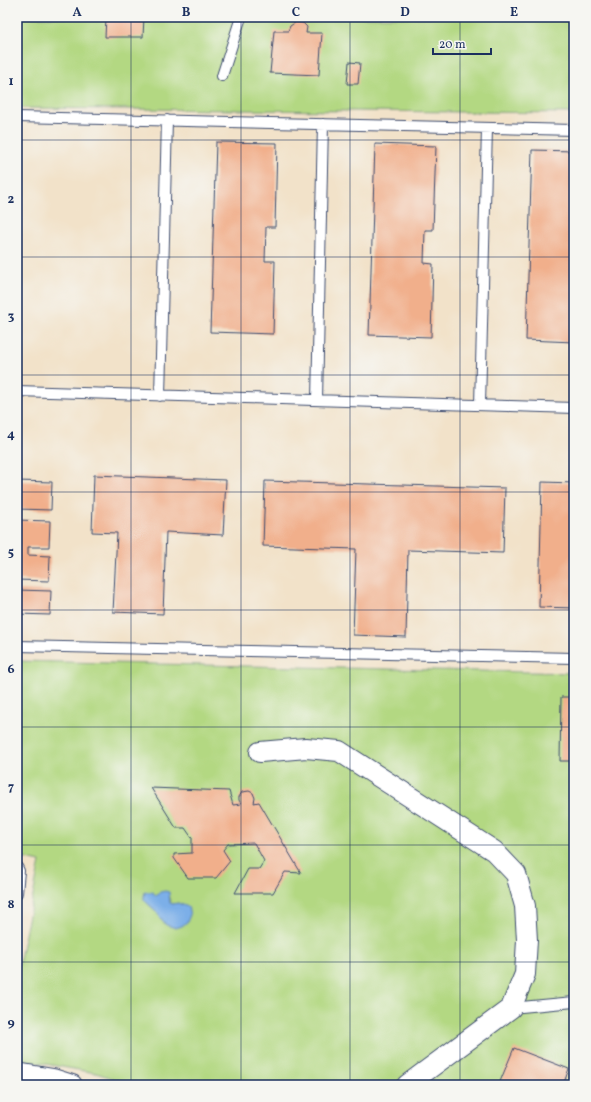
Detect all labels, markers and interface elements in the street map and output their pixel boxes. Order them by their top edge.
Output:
text: A [72,4,82,22]
text: B [182,4,191,22]
text: C [292,4,300,22]
text: D [400,4,410,22]
text: E [510,4,518,22]
scale bar [433,30,491,56]
text: 20 m [439,37,466,53]
text: 1 [8,73,14,91]
text: 2 [8,191,15,209]
text: 3 [8,308,15,326]
text: 4 [7,426,15,444]
text: 5 [8,544,14,562]
text: 6 [7,661,15,679]
text: 7 [8,779,14,797]
text: 8 [7,896,15,914]
text: 9 [7,1014,15,1032]

